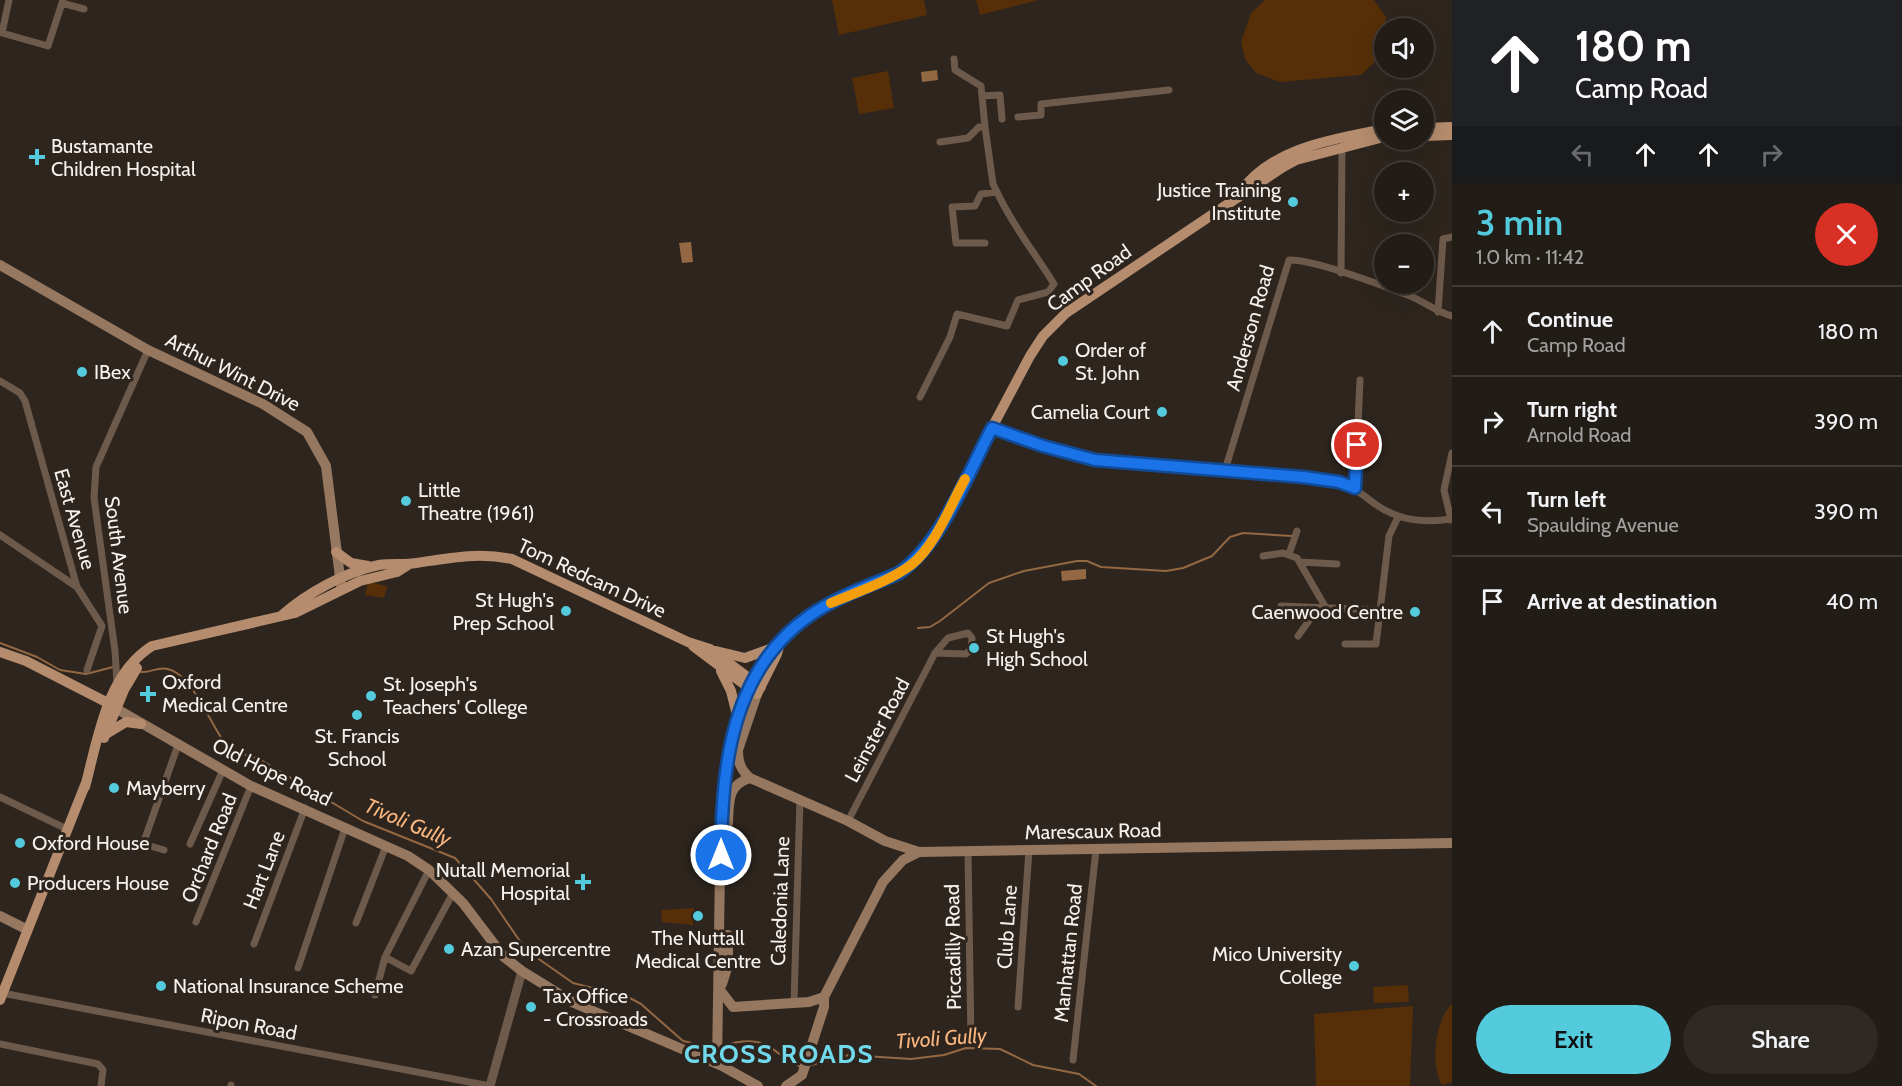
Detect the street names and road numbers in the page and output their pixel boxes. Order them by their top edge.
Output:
street label: Camp Road [1042,239,1136,317]
street label: Anderson Road [1221,262,1279,394]
street label: Arthur Wint Drive [162,328,304,416]
street label: East Avenue [49,466,101,572]
street label: South Avenue [100,495,138,615]
street label: Tom Redcam Drive [514,533,670,623]
street label: Leinster Road [839,674,915,786]
street label: Old Hope Road [208,733,336,811]
street label: Orchard Road [176,790,242,906]
street label: Marescaux Road [1024,818,1162,844]
street label: Hart Lane [238,827,290,913]
street label: Caledonia Lane [766,836,794,966]
street label: Manhattan Road [1049,882,1087,1024]
street label: Piccadilly Road [940,884,966,1010]
street label: Club Lane [992,884,1022,970]
street label: Ripon Road [199,1003,299,1045]

